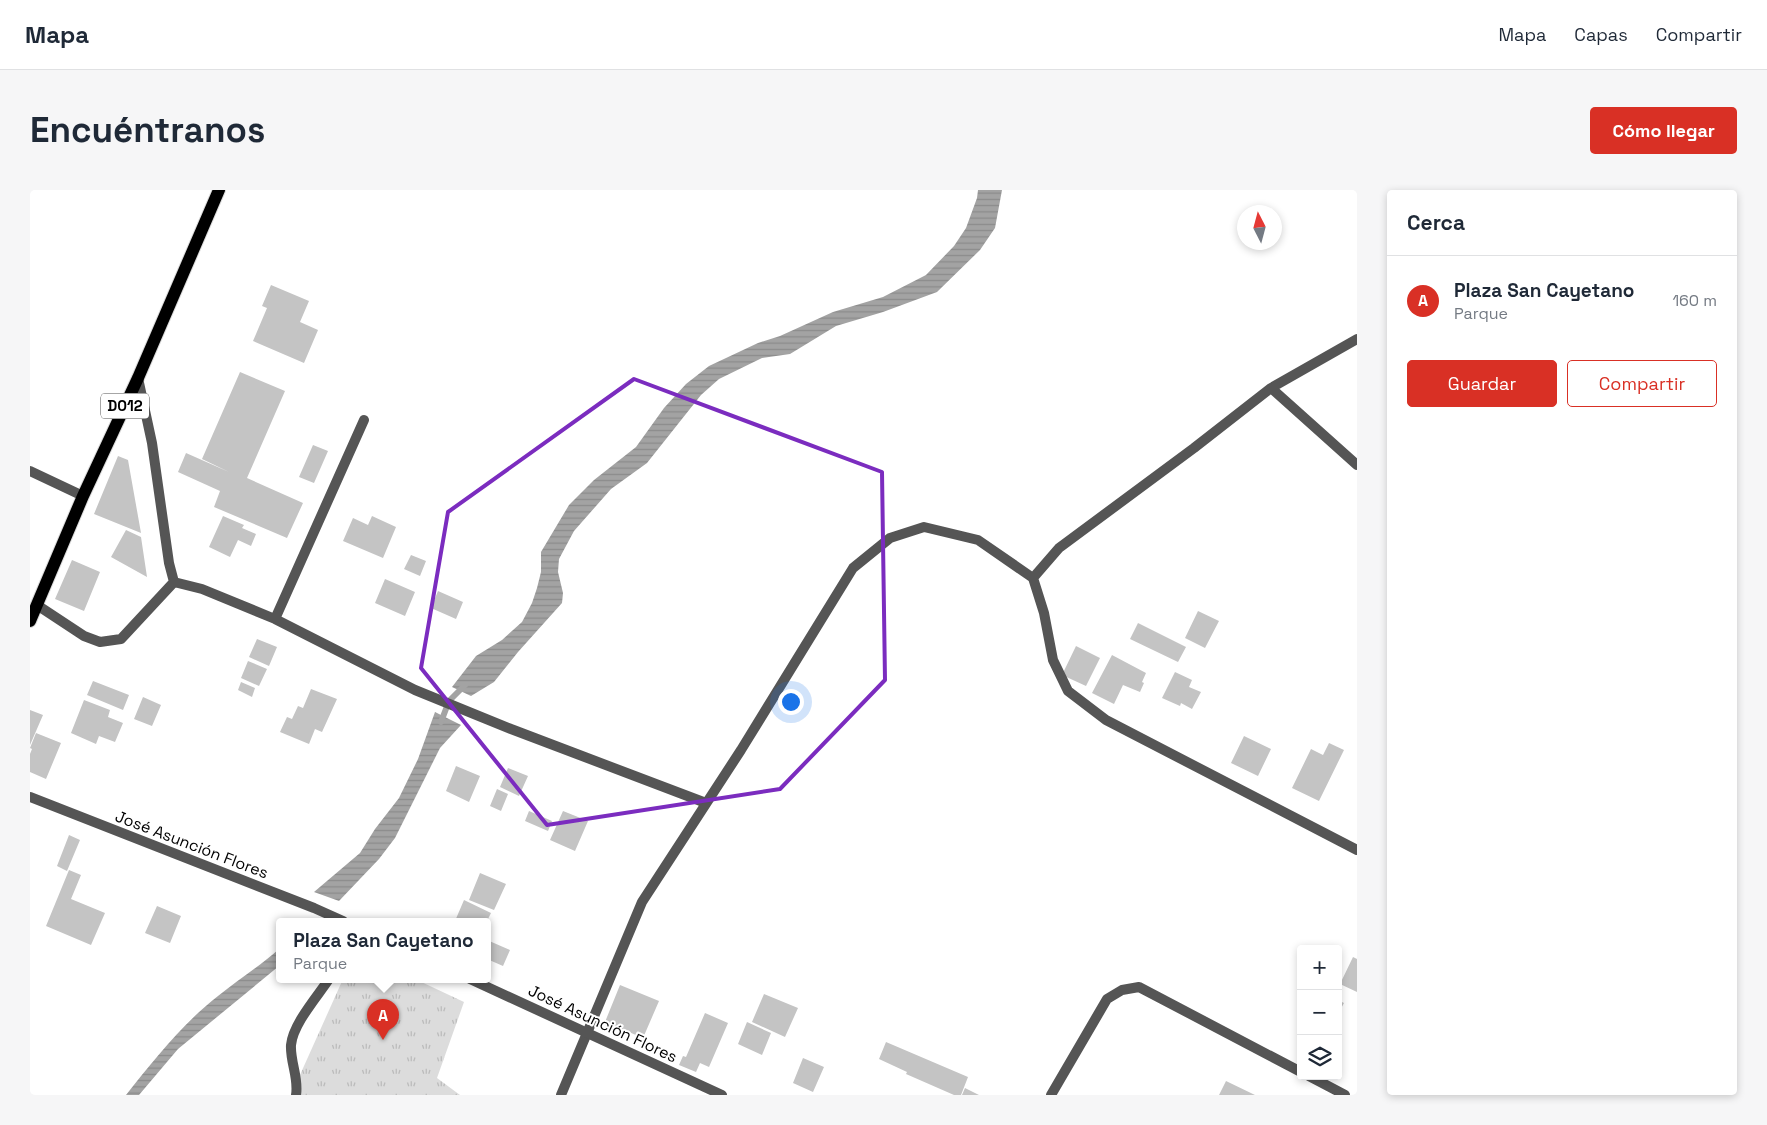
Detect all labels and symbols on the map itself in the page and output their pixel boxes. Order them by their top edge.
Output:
north arrow [1237,205,1282,250]
road number: D012 [101,394,149,418]
your location [778,689,804,715]
street label: José Asunción Flores [112,806,271,883]
street label: José Asunción Flores [525,980,681,1067]
pin: A [367,999,399,1040]

